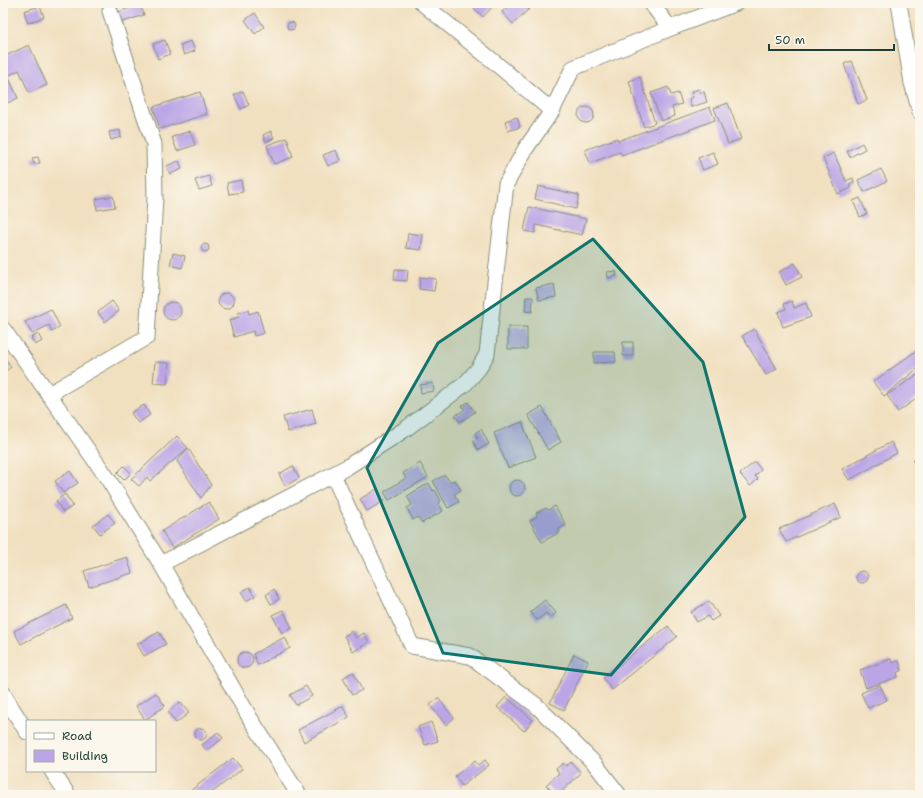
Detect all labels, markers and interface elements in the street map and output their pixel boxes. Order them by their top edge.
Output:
scale bar [769,26,894,52]
text: 50 m [775,32,805,48]
legend [26,720,156,772]
text: Road [62,728,93,744]
text: Building [62,748,108,764]

